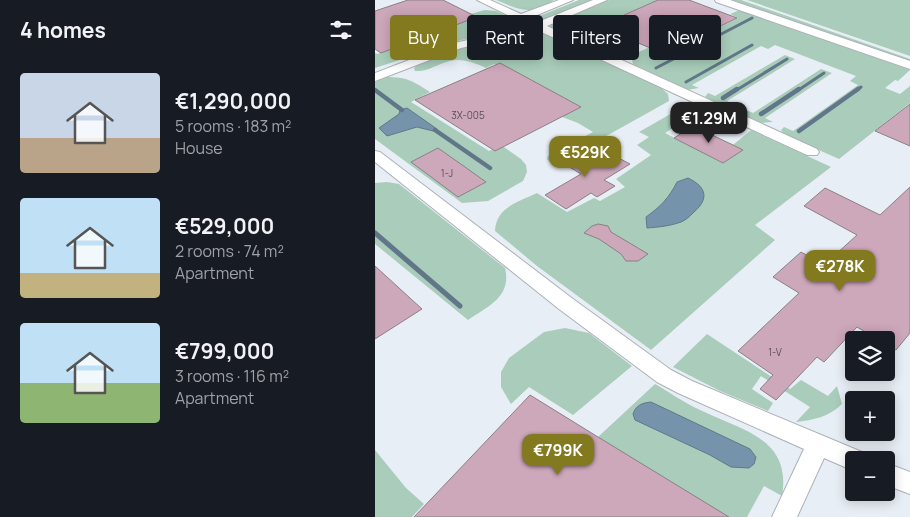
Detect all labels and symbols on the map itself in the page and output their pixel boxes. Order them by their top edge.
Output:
pin: €1.29M [668,102,750,144]
house number: 3X-005 [451,108,485,122]
pin: €529K [550,136,620,178]
house number: 1-J [441,166,453,180]
pin: €278K [805,250,875,292]
house number: 1-V [768,345,782,359]
pin: €799K [523,434,593,476]

